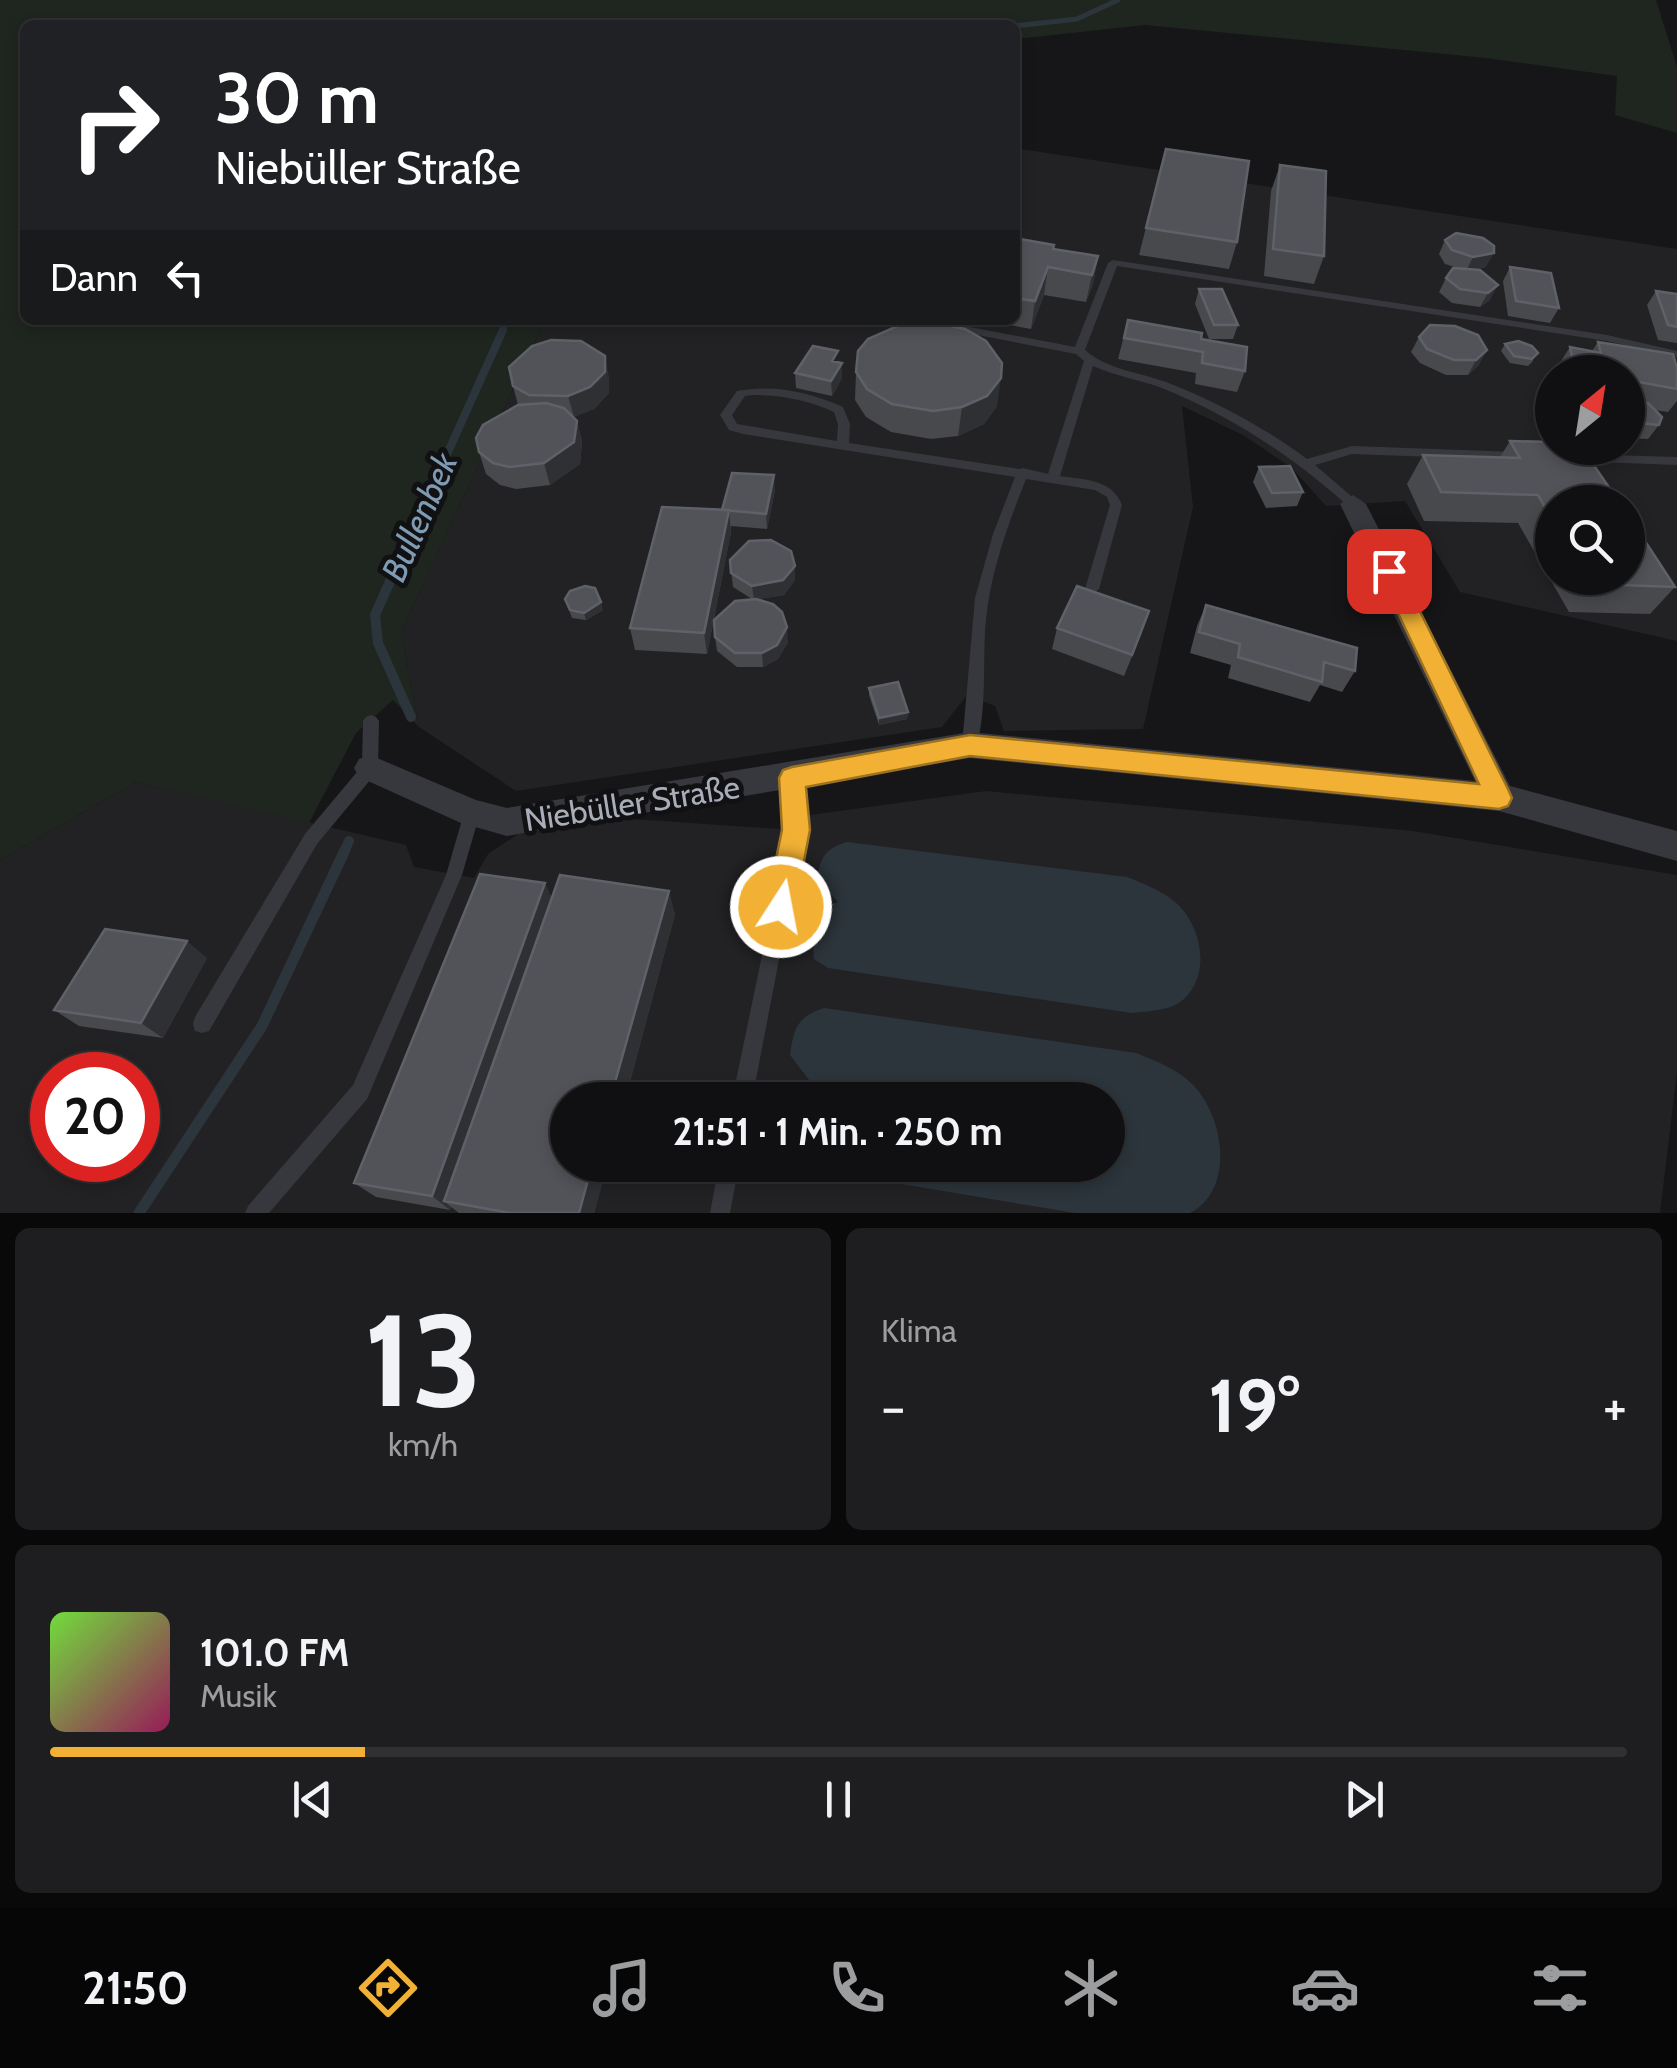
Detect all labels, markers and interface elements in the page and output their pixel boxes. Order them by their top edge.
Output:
text: 30 m [215,55,379,141]
icon: right [50,60,180,190]
text: Niebüller Straße [215,141,521,195]
icon: left [158,250,213,305]
text: Dann [50,254,138,301]
north arrow [1535,355,1645,465]
map controls [1535,355,1645,595]
water label: Bullenbek [372,445,467,588]
button: search [1535,485,1645,595]
pin [1347,529,1432,614]
icon: arrive [1362,544,1417,599]
street label: Niebüller Straße [522,767,742,839]
position arrow [729,855,833,959]
speed limit sign: 20 [30,1052,160,1182]
text: 21:51 · 1 Min. · 250 m [672,1108,1003,1155]
text: 13 [364,1281,482,1439]
text: Klima [881,1311,957,1350]
text: 19° [1208,1360,1300,1451]
text: − [881,1373,905,1440]
text: + [1603,1373,1627,1440]
text: km/h [388,1425,458,1464]
text: 101.0 FM [200,1629,349,1676]
text: Musik [200,1676,277,1715]
icon: previous [285,1772,340,1827]
icon: pause [811,1772,866,1827]
icon: next [1337,1772,1392,1827]
icon: directions [353,1953,423,2023]
icon: music [587,1953,657,2023]
icon: phone [822,1953,892,2023]
icon: climate [1056,1953,1126,2023]
icon: car [1290,1953,1360,2023]
icon: filters [1525,1953,1595,2023]
text: 21:50 [82,1961,189,2015]

